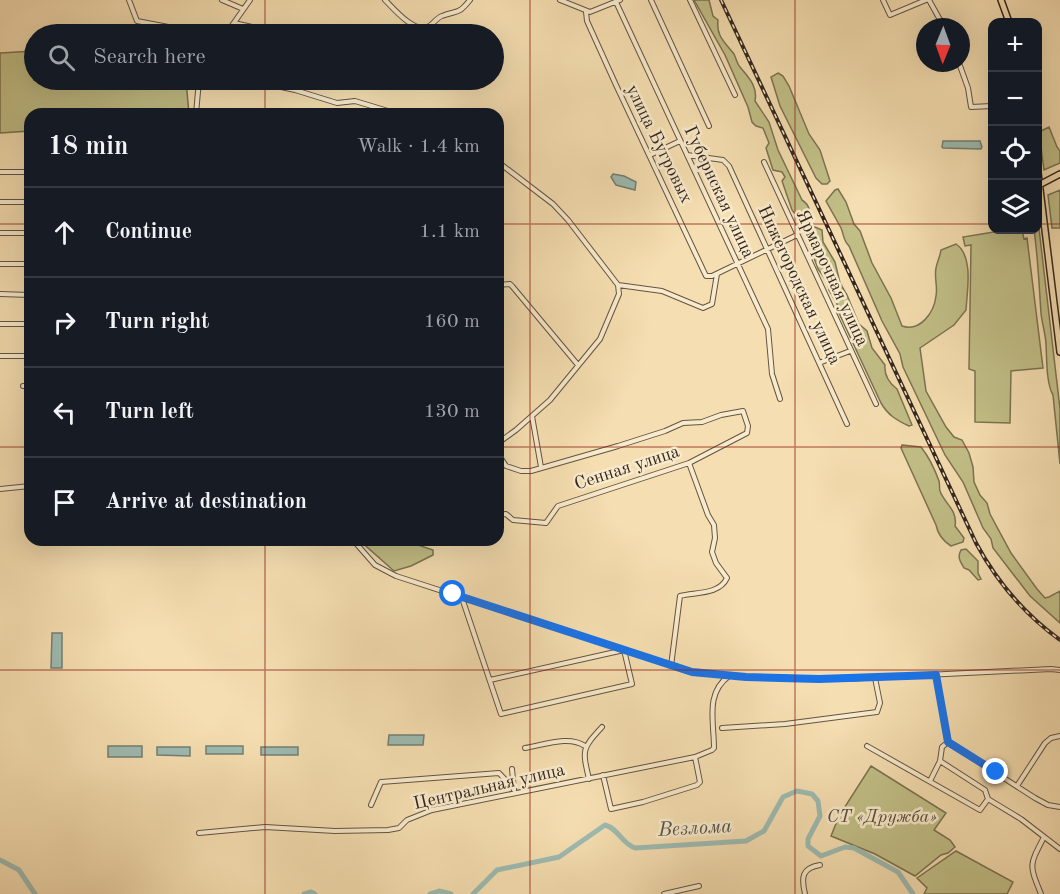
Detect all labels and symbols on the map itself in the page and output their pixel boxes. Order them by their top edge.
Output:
north arrow [916,18,970,72]
street label: улица Бугровых [623,82,695,206]
street label: Губернская улица [680,123,758,261]
street label: Нижегородская улица [754,202,844,368]
street label: Ярмарочная улица [792,207,872,349]
street label: Сенная улица [572,443,682,493]
route start [439,580,465,606]
route end [982,758,1008,784]
street label: Центральная улица [411,761,567,813]
park label: СТ «Дружба» [827,808,937,826]
water label: Везлома [657,817,733,841]

